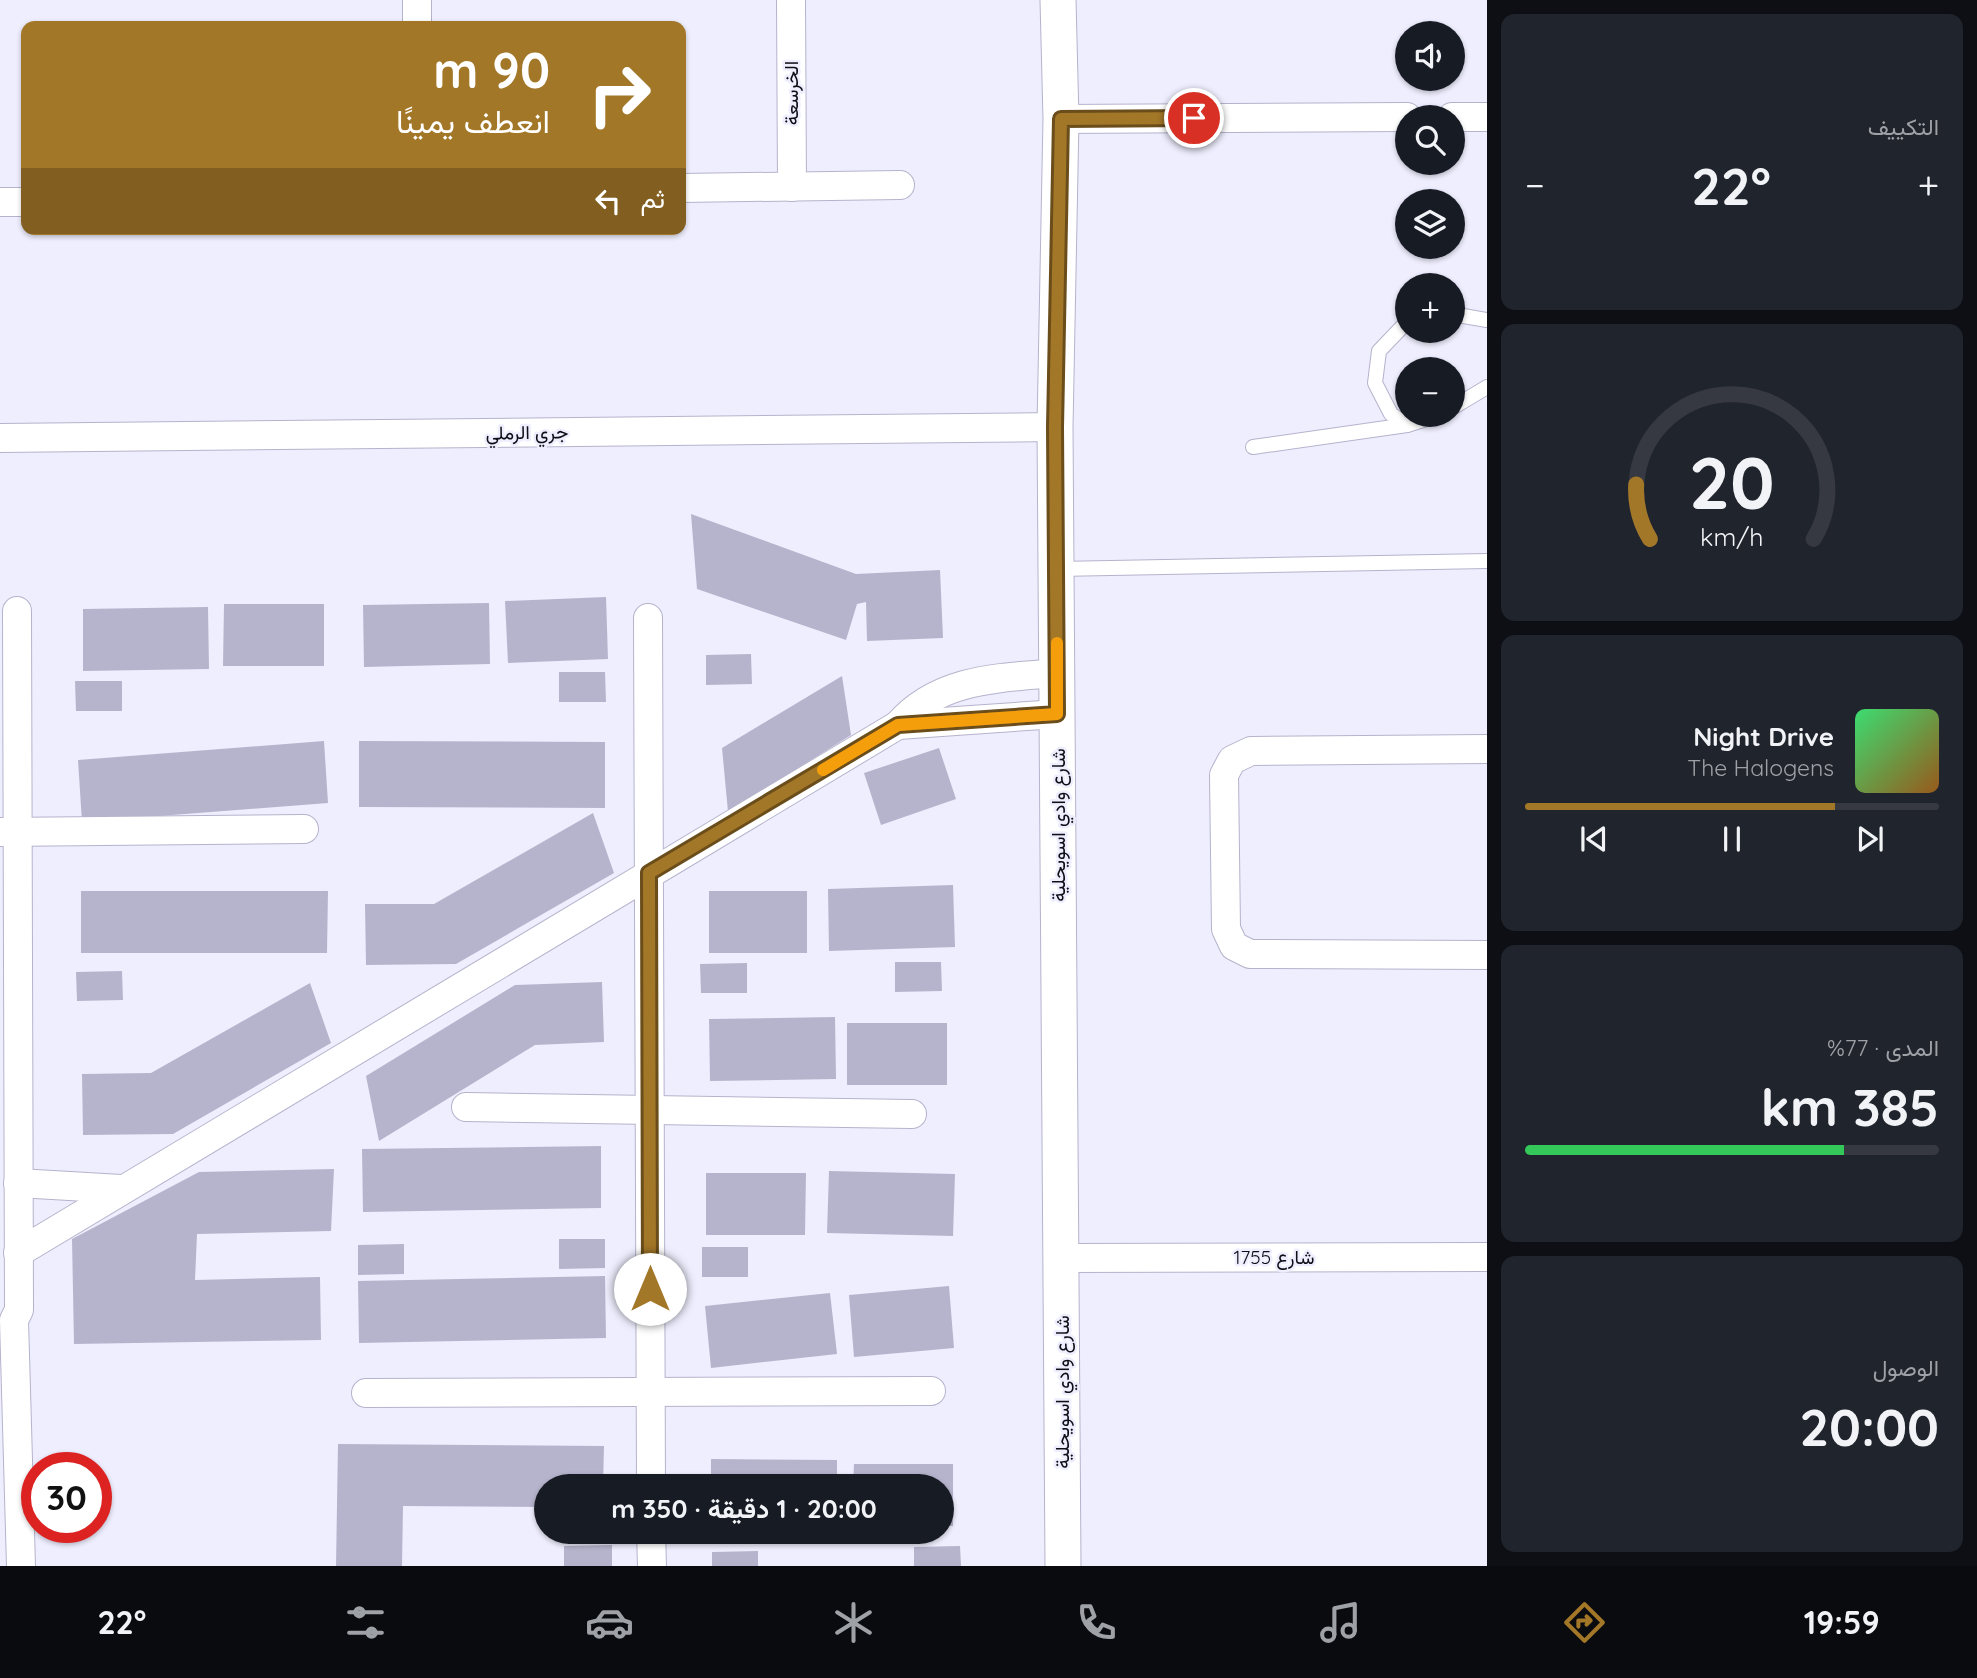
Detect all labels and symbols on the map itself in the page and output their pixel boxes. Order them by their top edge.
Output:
street label: الخرسعة [779,61,803,125]
pin [1164,88,1224,148]
street label: جري الرملي [485,419,569,449]
street label: شارع وادي اسويحلية [1046,748,1074,902]
street label: شارع 1755 [1234,1245,1314,1270]
position arrow [613,1252,687,1326]
street label: شارع وادي اسويحلية [1050,1315,1078,1469]
speed limit sign: 30 [21,1452,112,1543]

